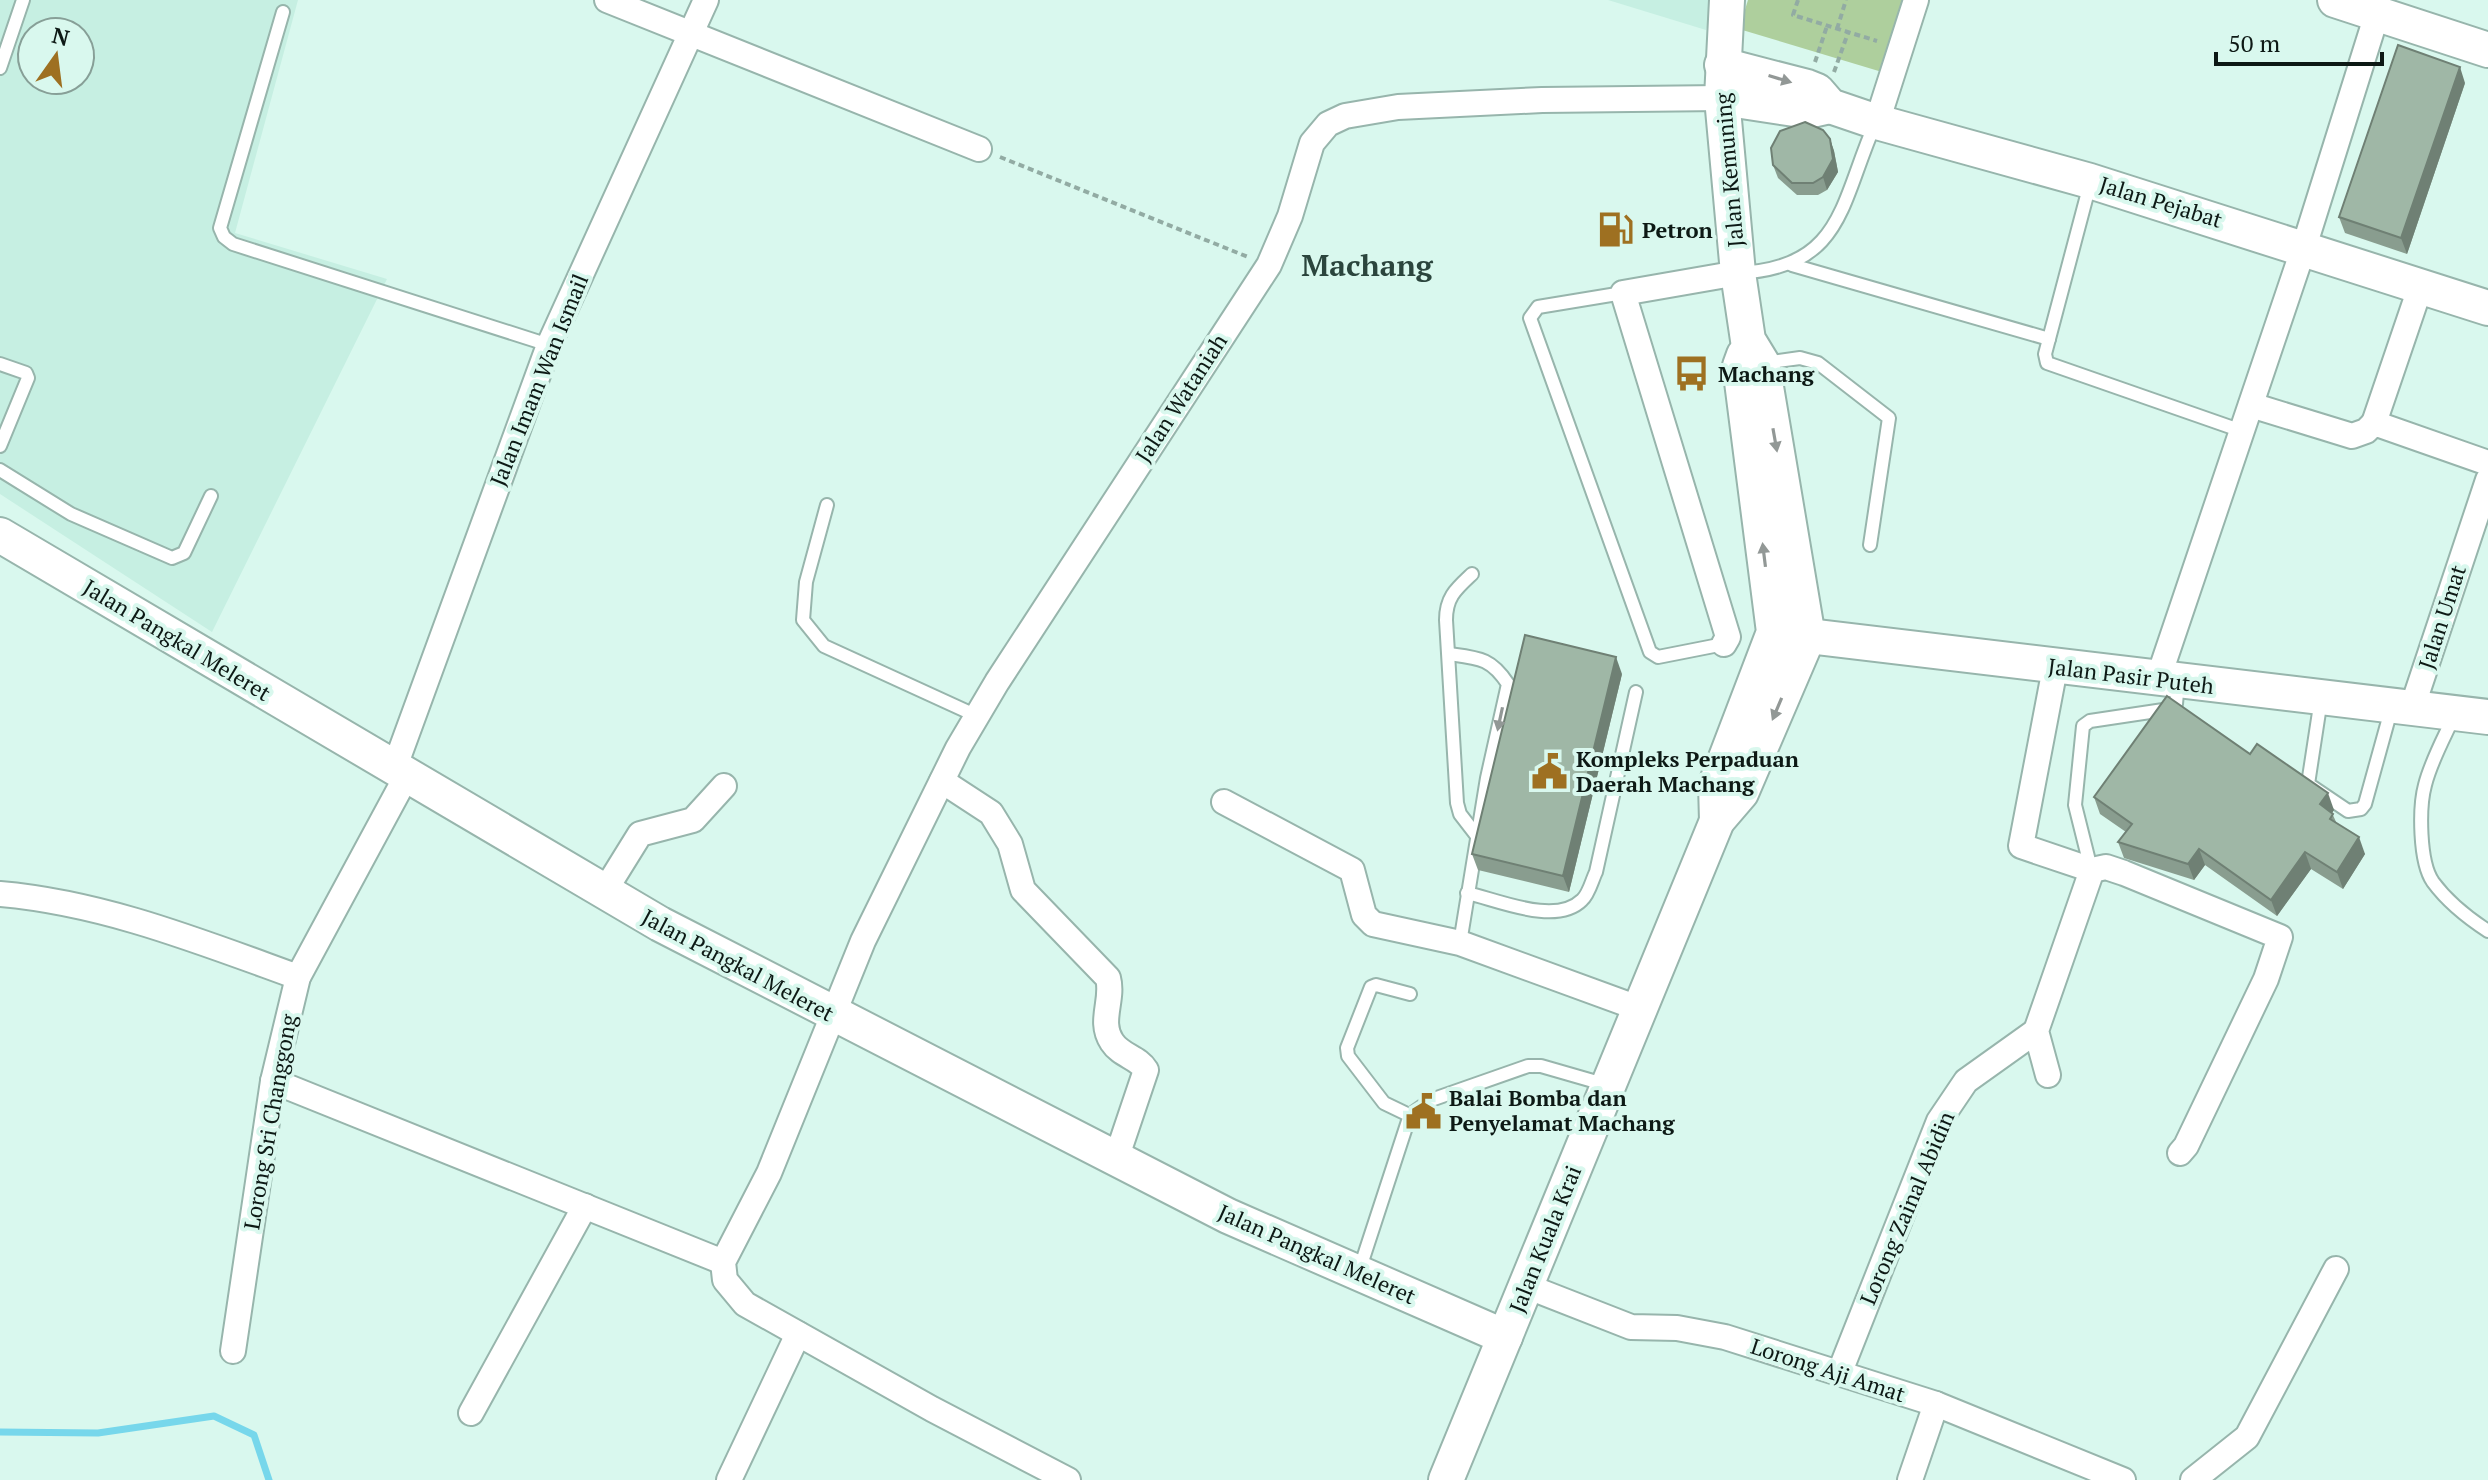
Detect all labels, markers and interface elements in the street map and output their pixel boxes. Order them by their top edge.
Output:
north arrow [16,16,96,96]
scale bar [2216,16,2382,66]
text: N [49,20,73,52]
text: 50 m [2228,27,2280,59]
one-way arrow [1768,73,1792,86]
street label: Jalan Kemuning [1707,91,1750,248]
street label: Jalan Pejabat [2096,169,2226,234]
fuel station icon: Petron [1597,211,1635,249]
place label: Petron [1642,215,1713,244]
district label: Machang [1301,245,1434,285]
street label: Jalan Imam Wan Ismail [483,270,594,490]
street label: Jalan Wataniah [1128,328,1233,468]
bus stop icon: Machang [1673,355,1711,393]
place label: Machang [1718,359,1815,388]
one-way arrow [1770,427,1782,452]
one-way arrow [1757,542,1770,567]
street label: Jalan Umat [2411,561,2472,673]
street label: Jalan Pangkal Meleret [78,572,276,707]
street label: Jalan Pasir Puteh [2047,651,2216,700]
one-way arrow [1771,697,1784,721]
one-way arrow [1493,707,1506,732]
place label: Kompleks Perpaduan Daerah Machang [1576,744,1799,798]
public building icon: Kompleks Perpaduan Daerah Machang [1531,753,1569,791]
street label: Jalan Pangkal Meleret [637,902,839,1027]
street label: Lorong Sri Changgong [236,1012,303,1232]
place label: Balai Bomba dan Penyelamat Machang [1449,1083,1675,1137]
public building icon: Balai Bomba dan Penyelamat Machang [1404,1092,1442,1130]
street label: Lorong Zainal Abidin [1853,1107,1960,1309]
street label: Jalan Kuala Krai [1502,1161,1587,1317]
street label: Jalan Pangkal Meleret [1214,1197,1421,1310]
street label: Lorong Aji Amat [1747,1331,1909,1408]

